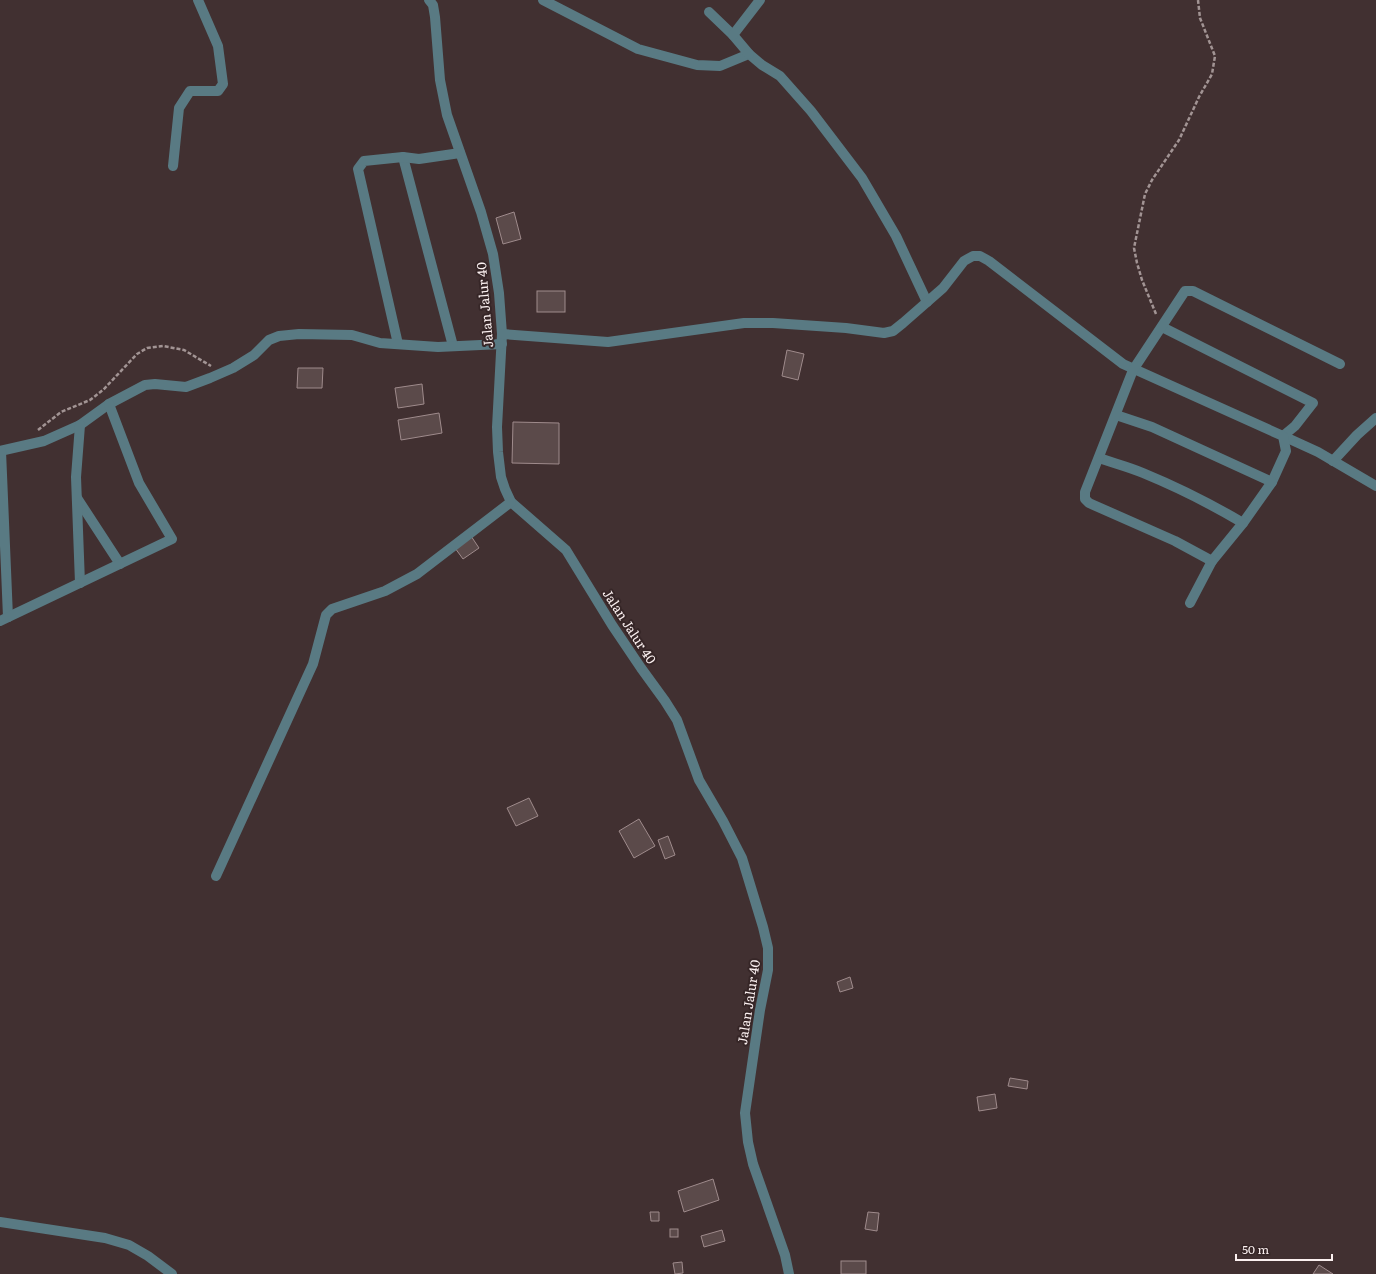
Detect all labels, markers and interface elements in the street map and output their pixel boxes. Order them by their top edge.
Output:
street label: Jalan Jalur 40 [471,261,497,349]
street label: Jalan Jalur 40 [599,585,662,668]
street label: Jalan Jalur 40 [732,958,764,1046]
scale bar [1236,1236,1332,1262]
text: 50 m [1242,1240,1269,1258]

